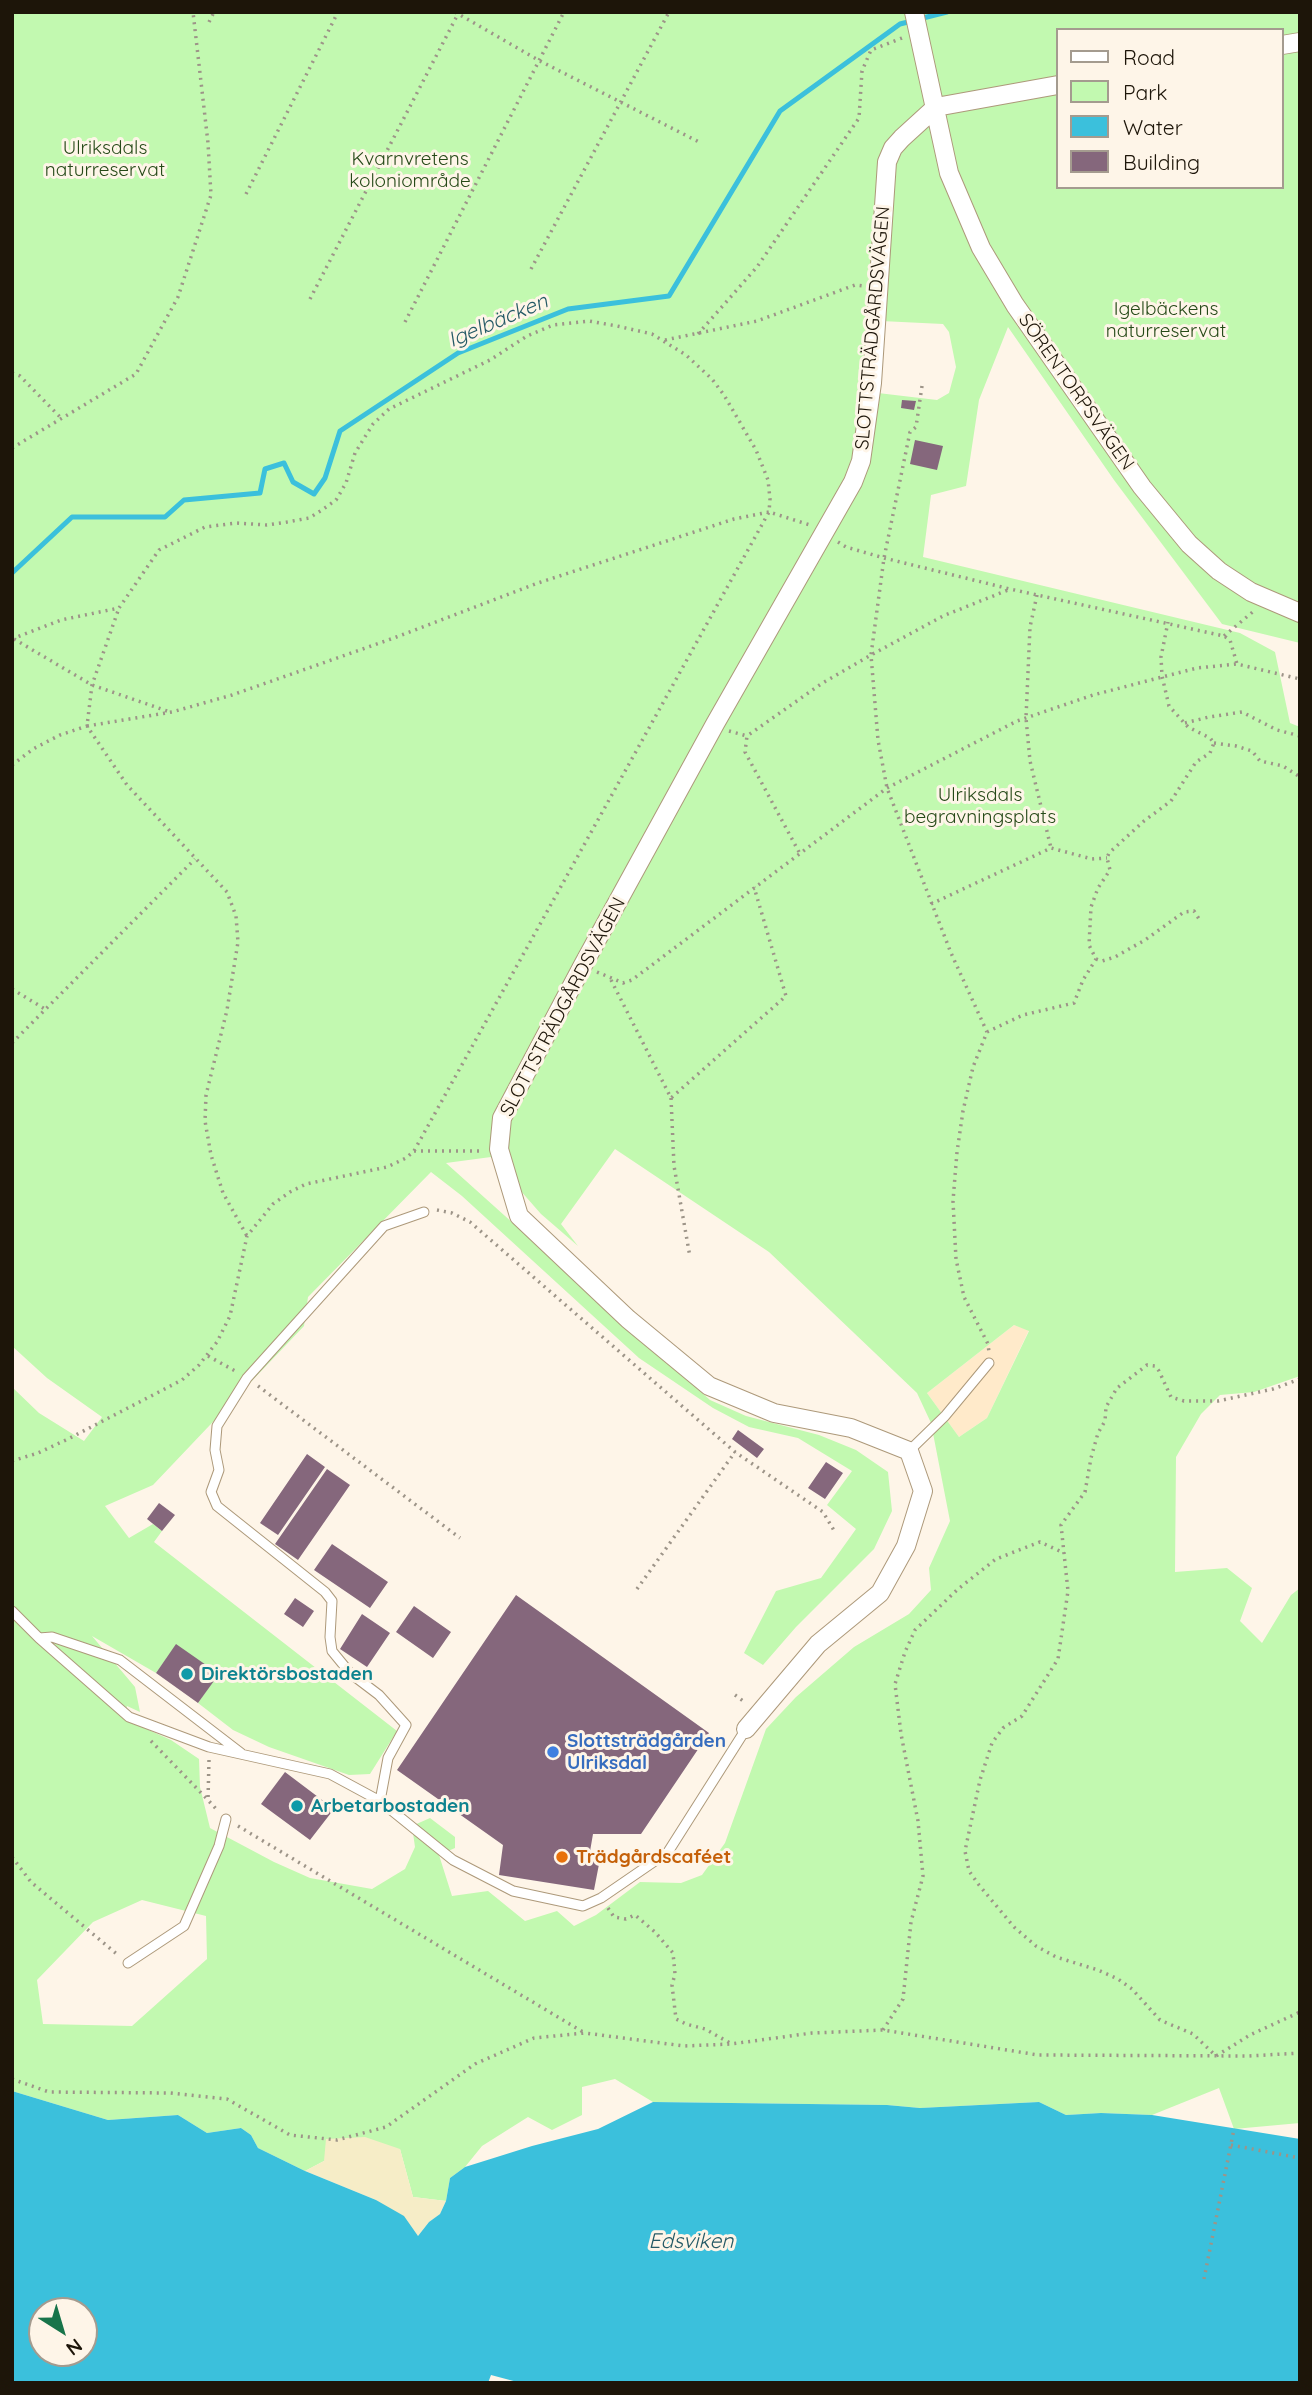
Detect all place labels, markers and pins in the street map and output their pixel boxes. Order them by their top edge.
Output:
place label: Direktörsbostaden [201,1663,373,1685]
marker: Direktörsbostaden [179,1666,195,1682]
place label: Slottsträdgården Ulriksdal [567,1730,726,1774]
marker: Slottsträdgården Ulriksdal [545,1744,561,1760]
place label: Arbetarbostaden [311,1795,470,1817]
marker: Arbetarbostaden [289,1798,305,1814]
place label: Trädgårdscaféet [576,1846,731,1868]
marker: Trädgårdscaféet [554,1849,570,1865]

